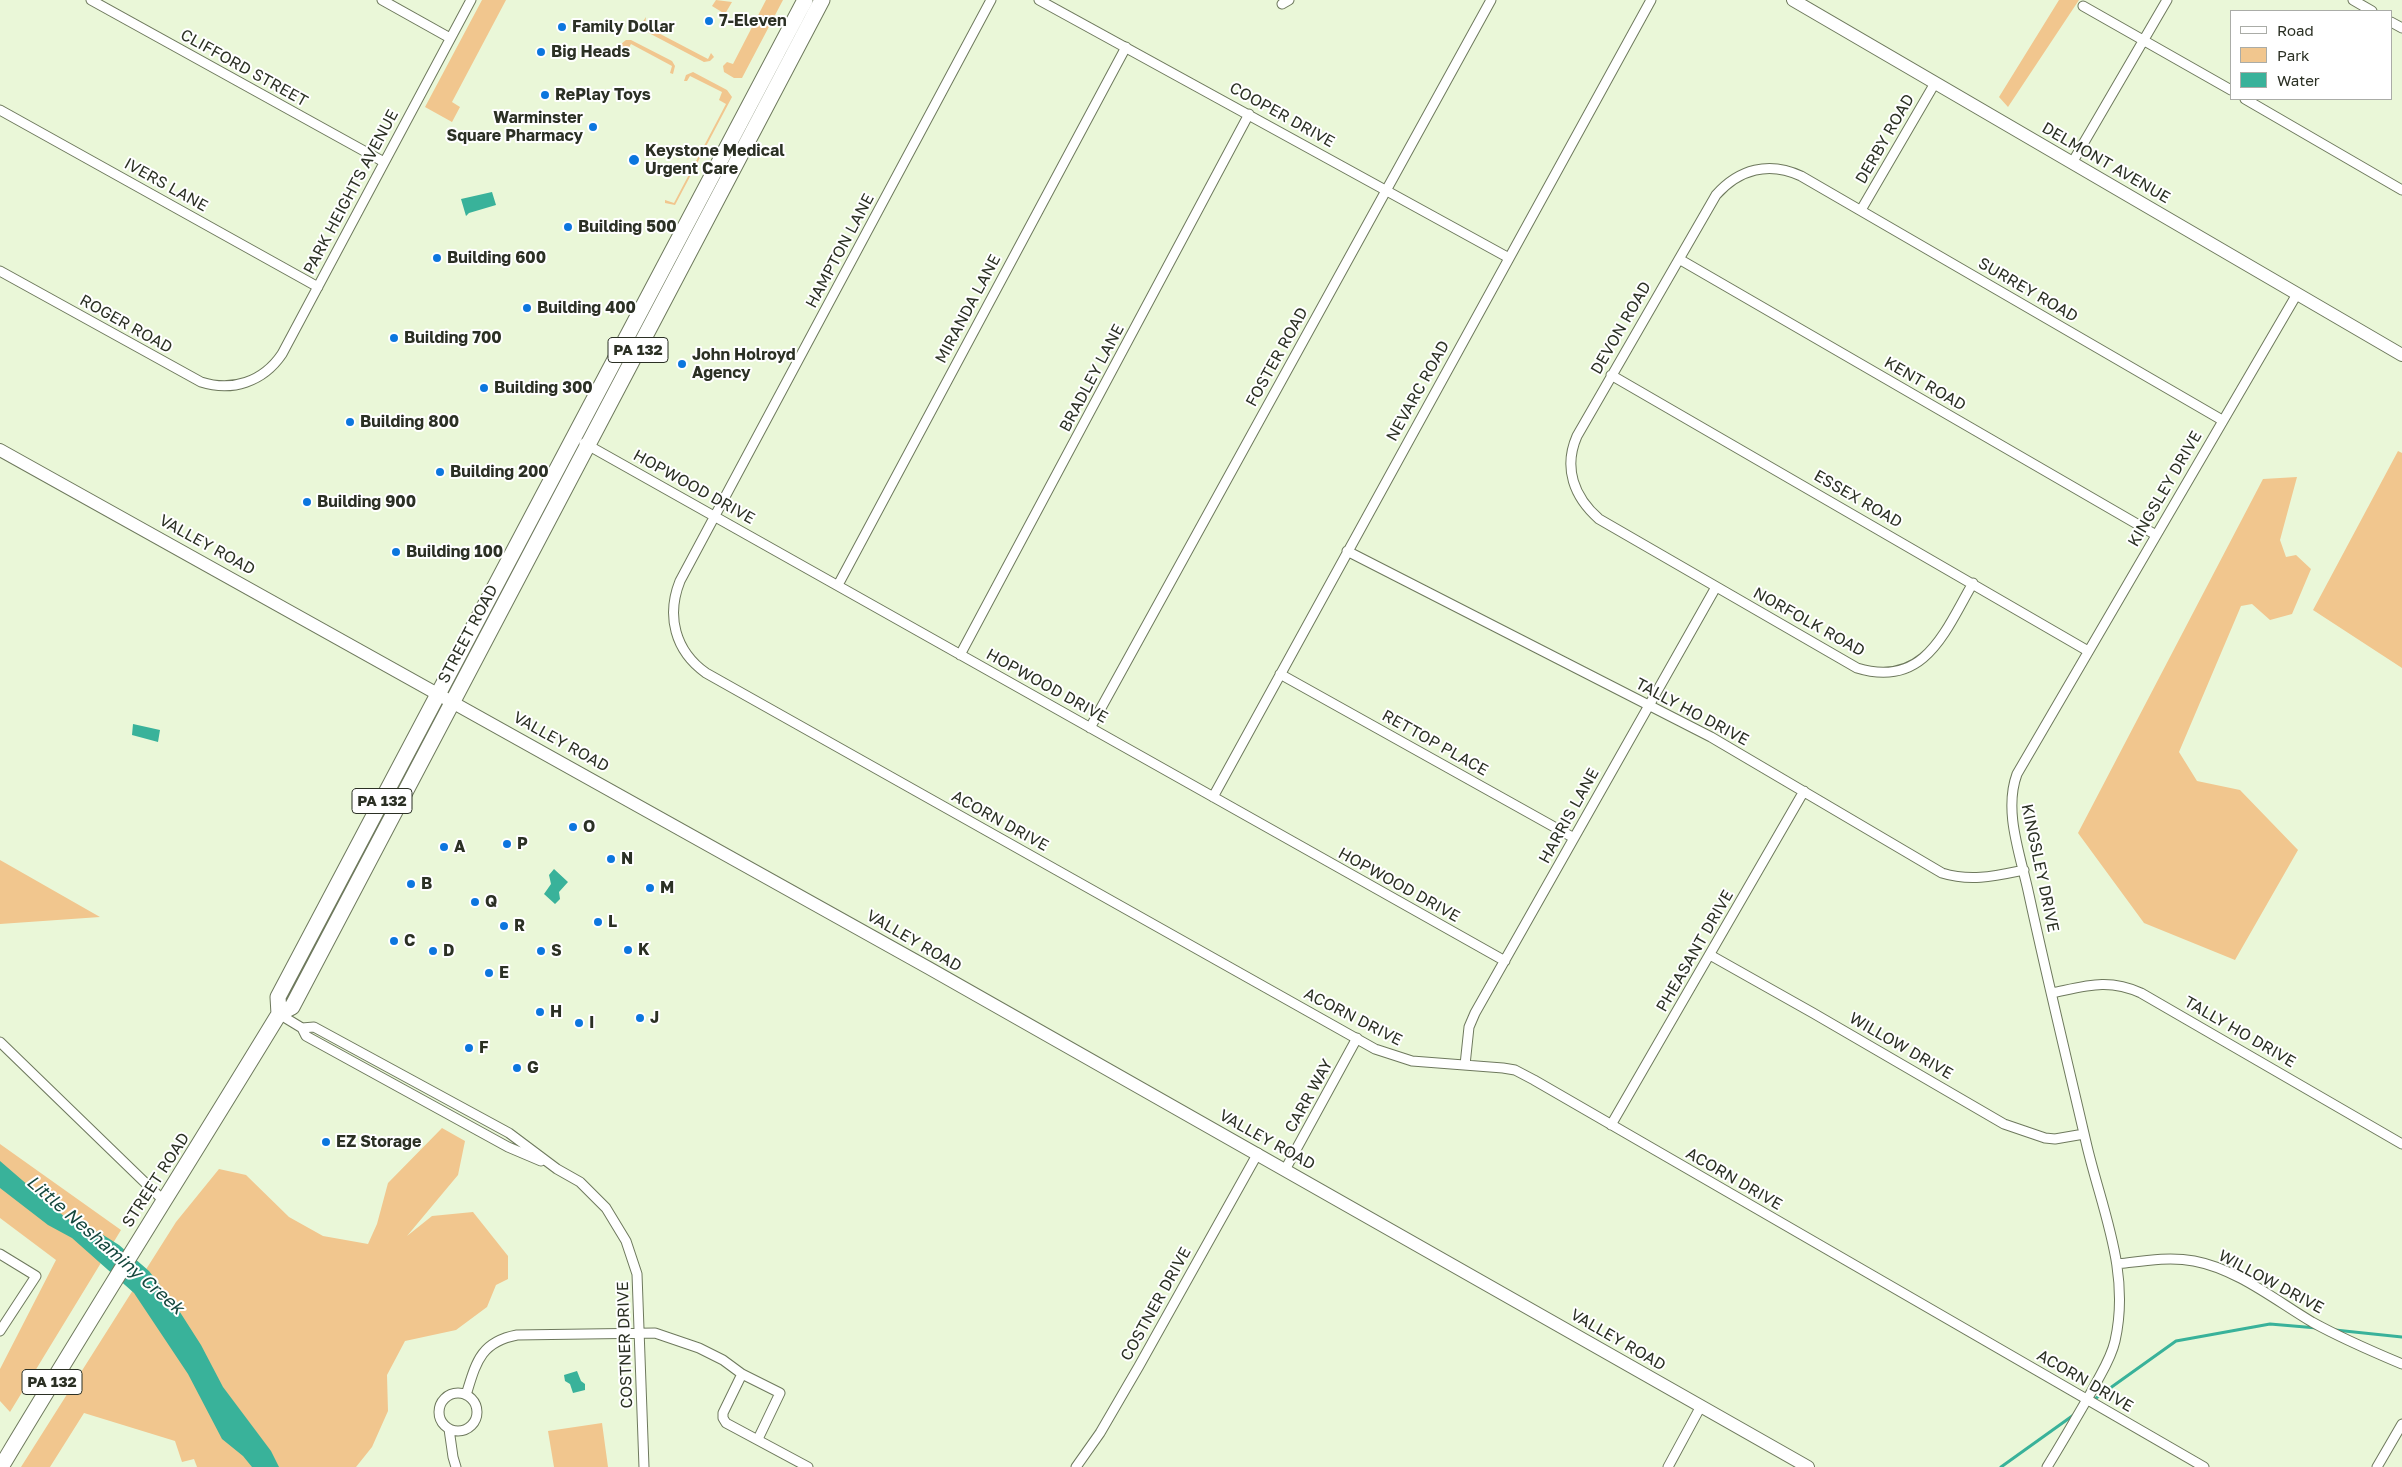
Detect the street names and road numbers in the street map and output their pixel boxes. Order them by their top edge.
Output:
street label: CLIFFORD STREET [177,25,311,111]
street label: COOPER DRIVE [1226,78,1338,152]
street label: DERBY ROAD [1852,91,1918,187]
street label: PARK HEIGHTS AVENUE [299,106,403,278]
street label: DELMONT AVENUE [2038,118,2174,208]
street label: IVERS LANE [121,154,211,216]
street label: HAMPTON LANE [802,191,878,311]
street label: MIRANDA LANE [931,251,1005,367]
street label: SURREY ROAD [1975,254,2081,326]
street label: DEVON ROAD [1587,278,1655,378]
street label: ROGER ROAD [76,291,176,357]
street label: FOSTER ROAD [1242,304,1312,410]
street label: BRADLEY LANE [1056,321,1128,435]
street label: NEVARC ROAD [1382,337,1454,445]
road number: PA 132 [608,338,668,362]
street label: KENT ROAD [1881,353,1969,415]
street label: KINGSLEY DRIVE [2124,428,2206,550]
street label: HOPWOOD DRIVE [630,446,758,528]
street label: ESSEX ROAD [1810,466,1906,532]
street label: VALLEY ROAD [156,511,258,579]
street label: STREET ROAD [434,581,502,687]
street label: NORFOLK ROAD [1750,583,1868,661]
street label: HOPWOOD DRIVE [983,645,1111,727]
street label: TALLY HO DRIVE [1632,674,1752,750]
street label: RETTOP PLACE [1379,706,1491,780]
street label: VALLEY ROAD [510,708,612,776]
street label: HARRIS LANE [1535,765,1603,867]
street label: ACORN DRIVE [948,786,1052,856]
road number: PA 132 [352,788,412,814]
street label: KINGSLEY DRIVE [2017,802,2063,934]
street label: HOPWOOD DRIVE [1335,844,1463,926]
street label: PHEASANT DRIVE [1652,887,1738,1015]
street label: VALLEY ROAD [863,906,965,976]
street label: ACORN DRIVE [1301,984,1405,1050]
street label: TALLY HO DRIVE [2181,992,2299,1072]
street label: WILLOW DRIVE [1846,1009,1956,1083]
street label: CARR WAY [1281,1056,1337,1136]
street label: VALLEY ROAD [1216,1106,1318,1174]
street label: STREET ROAD [118,1129,194,1231]
street label: ACORN DRIVE [1683,1144,1785,1214]
street label: COSTNER DRIVE [1117,1244,1195,1364]
street label: WILLOW DRIVE [2215,1246,2327,1318]
street label: COSTNER DRIVE [613,1281,637,1409]
street label: VALLEY ROAD [1567,1305,1669,1375]
street label: ACORN DRIVE [2034,1346,2136,1416]
road number: PA 132 [22,1370,82,1394]

